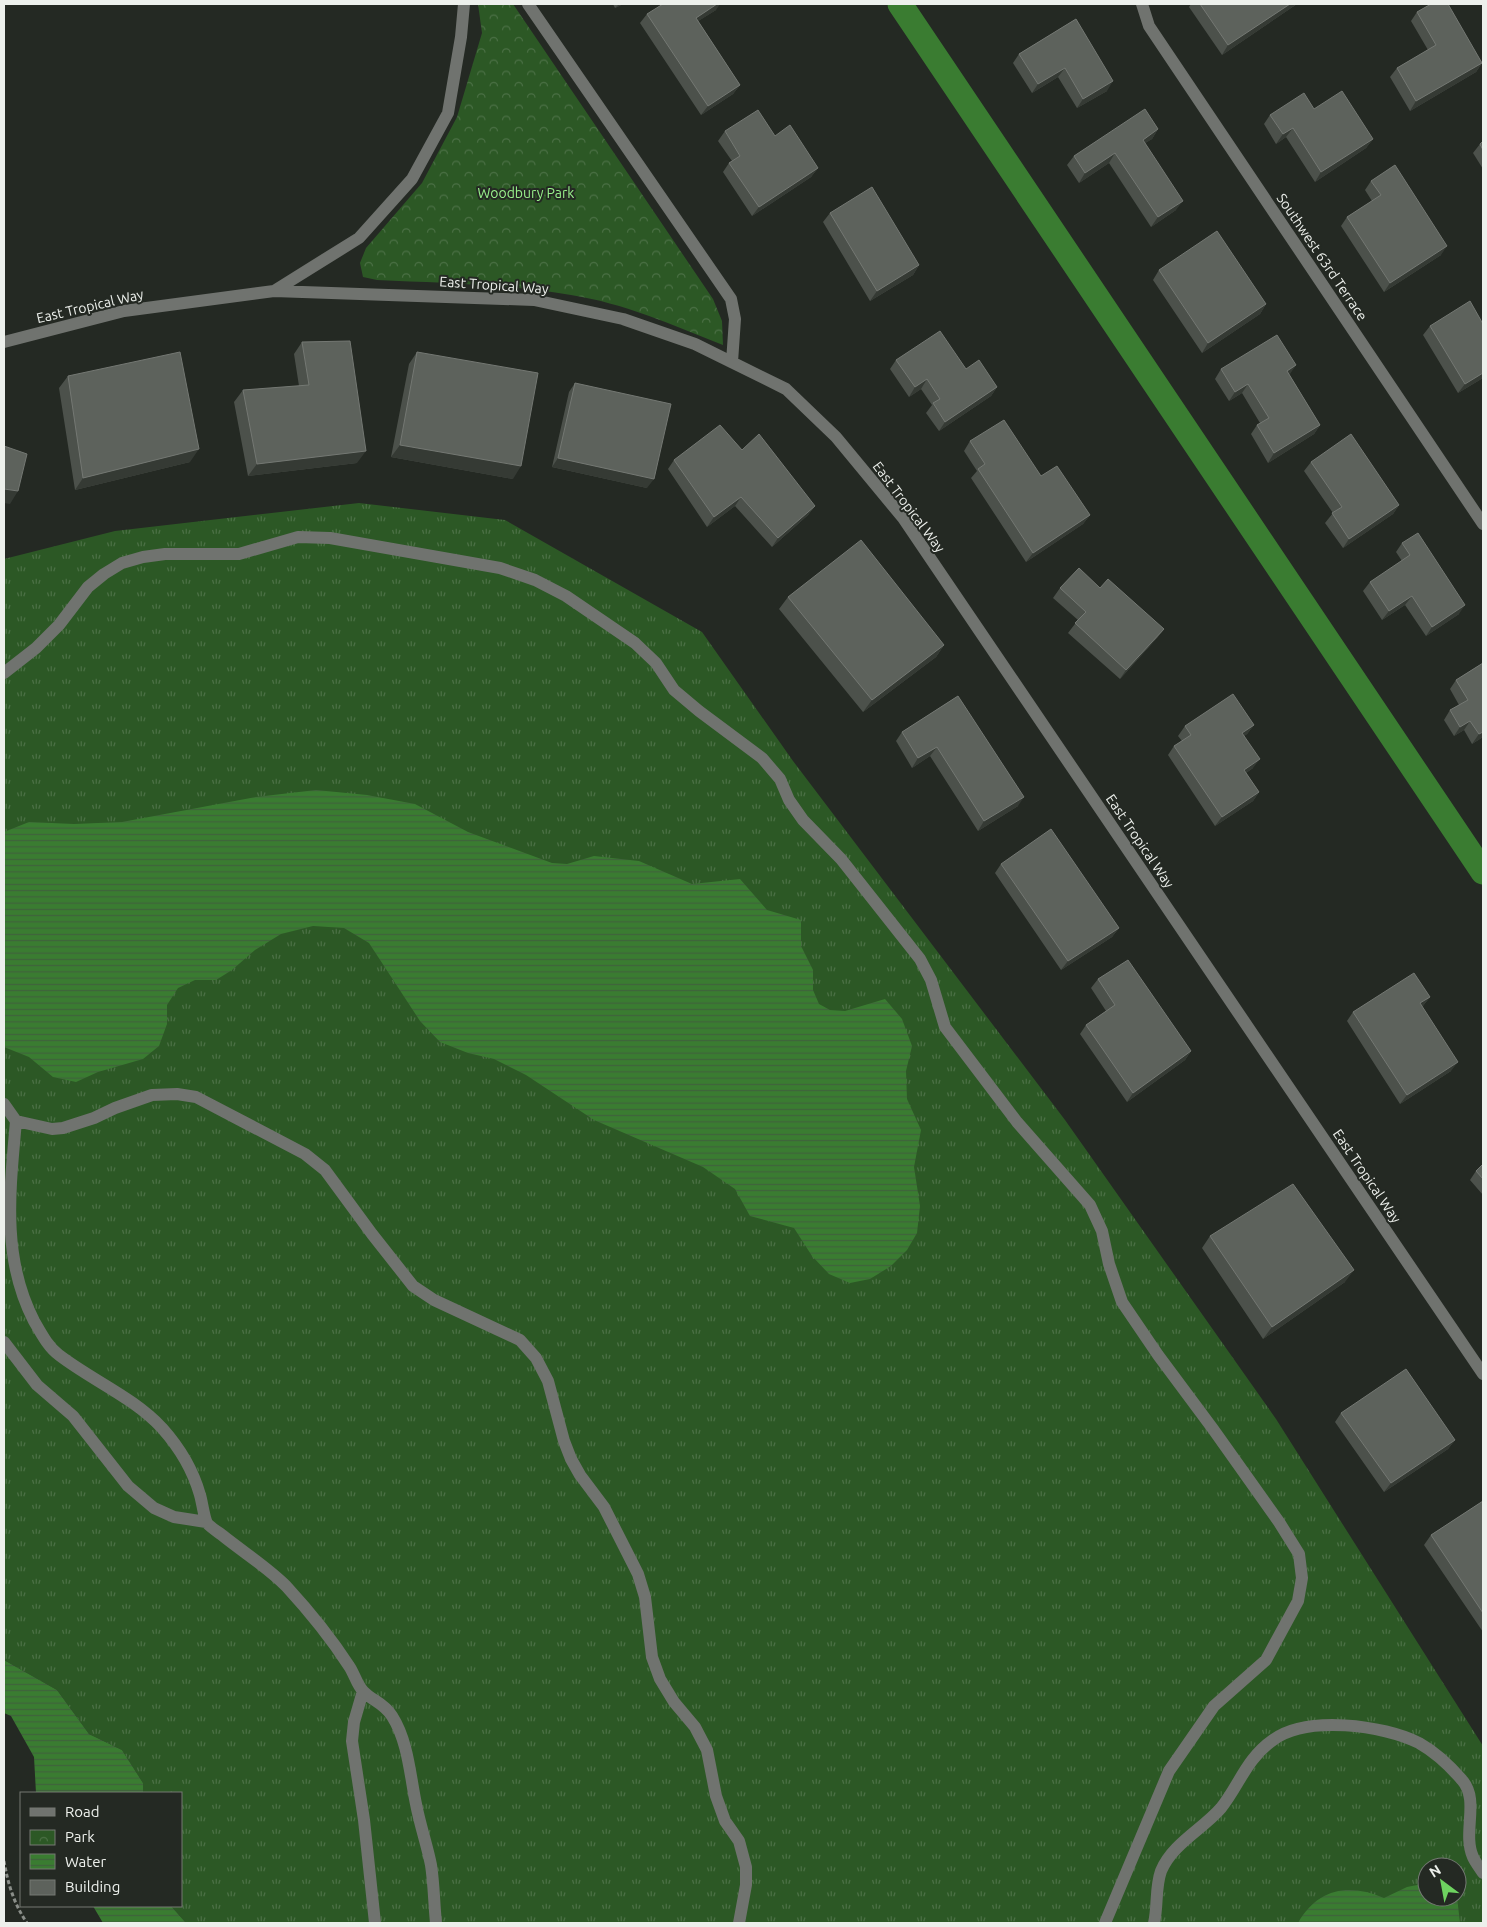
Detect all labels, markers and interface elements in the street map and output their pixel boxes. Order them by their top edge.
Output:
park label: Woodbury Park [478,185,574,201]
street label: Southwest 63rd Terrace [1274,190,1370,324]
street label: East Tropical Way [439,273,549,297]
street label: East Tropical Way [35,286,145,326]
street label: East Tropical Way [870,459,948,556]
street label: East Tropical Way [1103,791,1177,891]
street label: East Tropical Way [1330,1126,1404,1226]
legend [20,1792,182,1907]
text: Road [65,1803,100,1820]
text: Park [65,1828,95,1845]
text: Water [65,1853,106,1870]
north arrow [1417,1857,1467,1907]
text: N [1426,1861,1444,1881]
text: Building [65,1878,120,1895]

